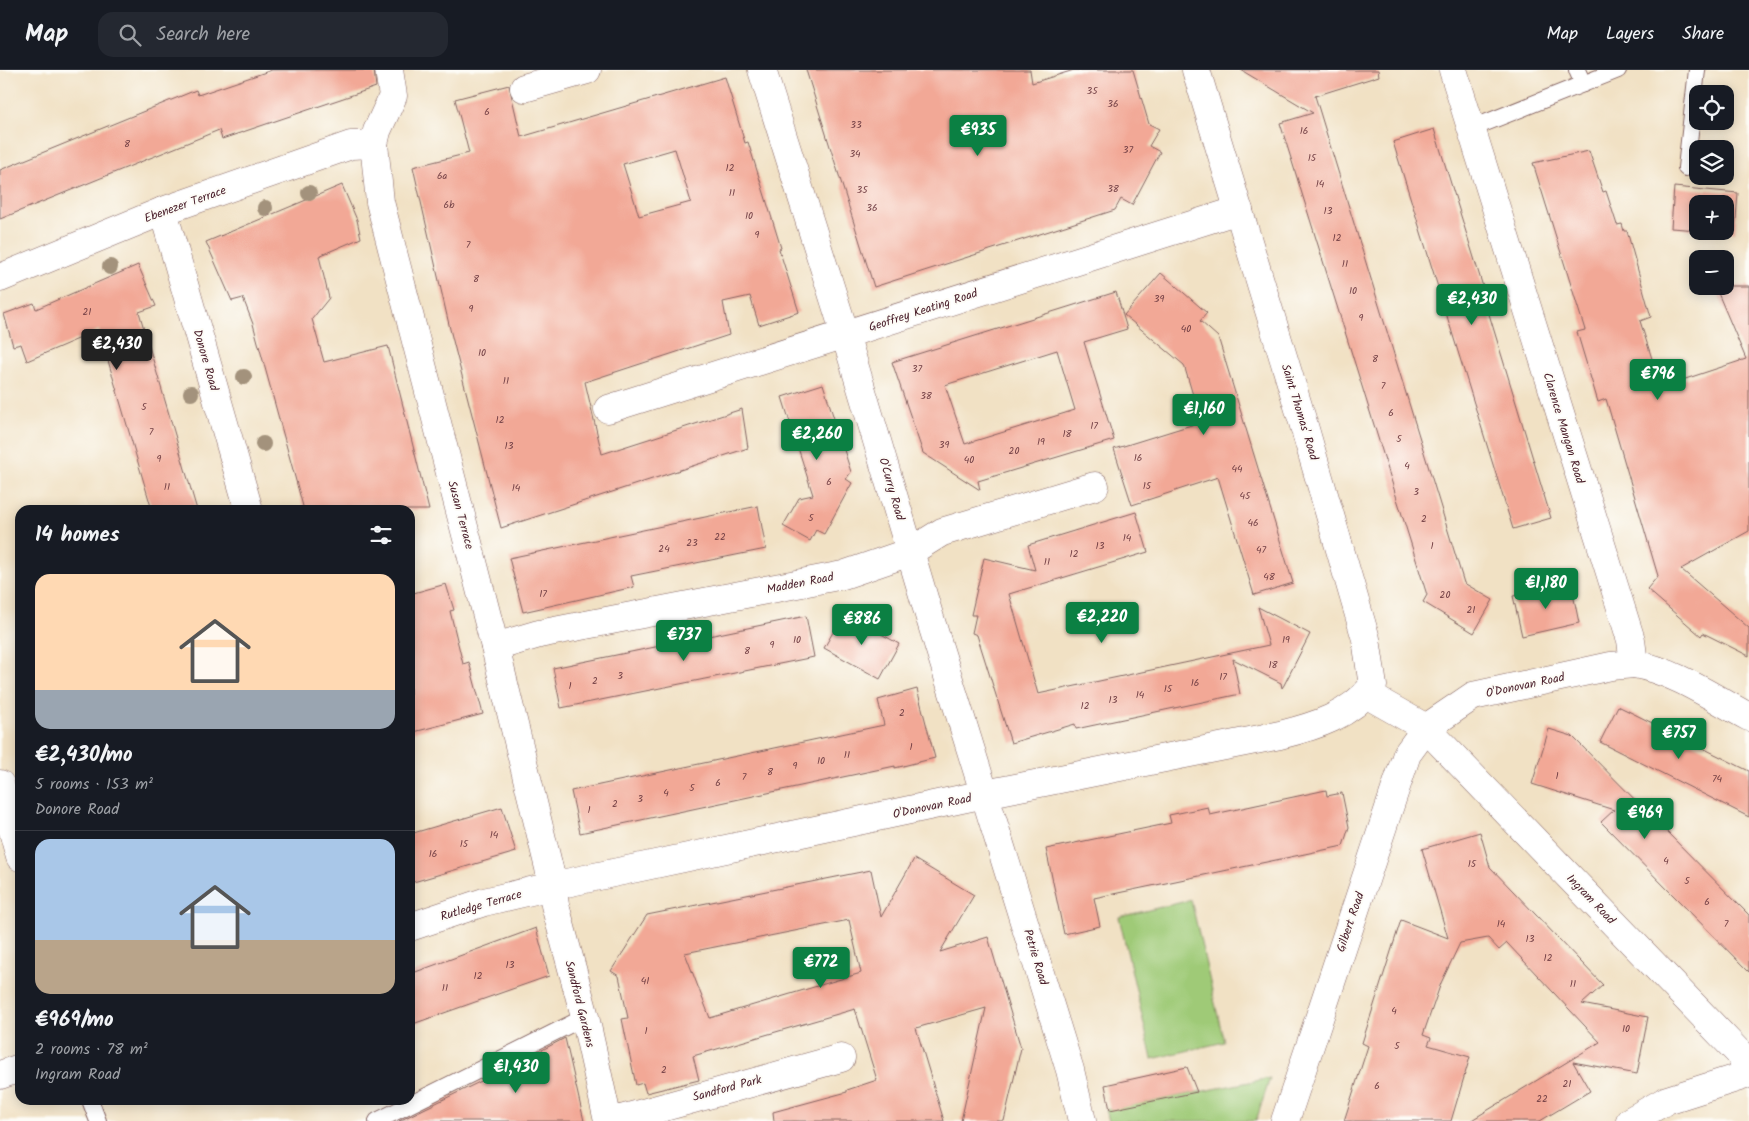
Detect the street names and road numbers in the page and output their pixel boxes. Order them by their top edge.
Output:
street label: Ebenezer Terrace [141,181,229,228]
street label: Geoffrey Keating Road [866,284,981,337]
street label: Donore Road [188,327,224,394]
street label: Saint Thomas' Road [1276,362,1324,464]
street label: Clarence Mangan Road [1538,370,1590,487]
street label: O'Curry Road [873,456,910,524]
street label: Susan Terrace [442,479,479,552]
street label: Madden Road [765,568,836,599]
street label: O'Donovan Road [1484,668,1567,703]
street label: O'Donovan Road [891,789,974,824]
street label: Ingram Road [1562,870,1620,930]
street label: Rutledge Terrace [438,885,525,926]
street label: Gilbert Road [1331,889,1370,955]
street label: Petrie Road [1018,927,1053,988]
street label: Sandford Gardens [560,959,599,1050]
street label: Sandford Park [690,1070,764,1107]

